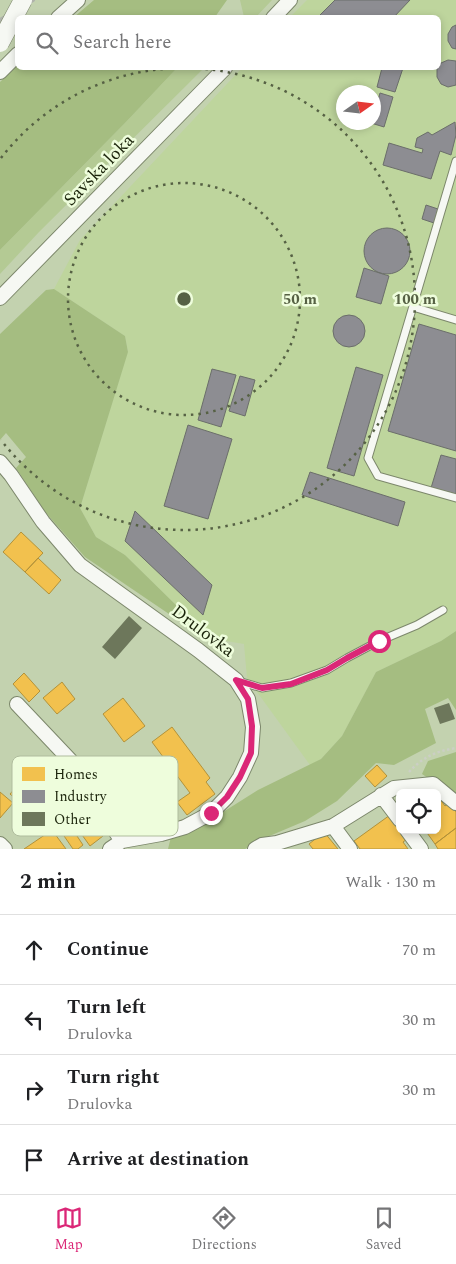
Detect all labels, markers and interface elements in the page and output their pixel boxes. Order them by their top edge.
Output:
search box [15,15,441,70]
text: Search here [73,28,172,57]
icon: search [33,29,61,57]
north arrow [336,85,381,130]
street label: Savska loka [57,127,141,212]
text: 50 m [283,288,318,311]
text: 100 m [394,288,437,311]
centre of rings [175,290,193,308]
street label: Drulovka [166,598,241,664]
route start [368,630,391,653]
legend [12,756,178,836]
text: Homes [54,764,98,785]
text: Industry [54,786,108,807]
map controls [396,789,441,834]
button: locate [396,789,441,834]
route end [200,802,223,825]
text: Other [54,809,91,830]
text: 2 min [20,866,76,898]
text: Walk · 130 m [345,870,436,894]
text: Continue [67,935,149,964]
icon: ahead [20,936,48,964]
text: 70 m [402,938,436,962]
text: Turn left [67,993,146,1022]
icon: left [20,1006,48,1034]
text: 30 m [402,1008,436,1032]
text: Drulovka [67,1022,132,1046]
text: Turn right [67,1063,160,1092]
icon: right [20,1076,48,1104]
text: 30 m [402,1078,436,1102]
text: Drulovka [67,1092,132,1116]
text: Arrive at destination [67,1145,249,1174]
icon: arrive [20,1146,48,1174]
tab: Map [54,1204,83,1255]
tab: Directions [191,1204,257,1255]
tab: Saved [366,1204,402,1255]

